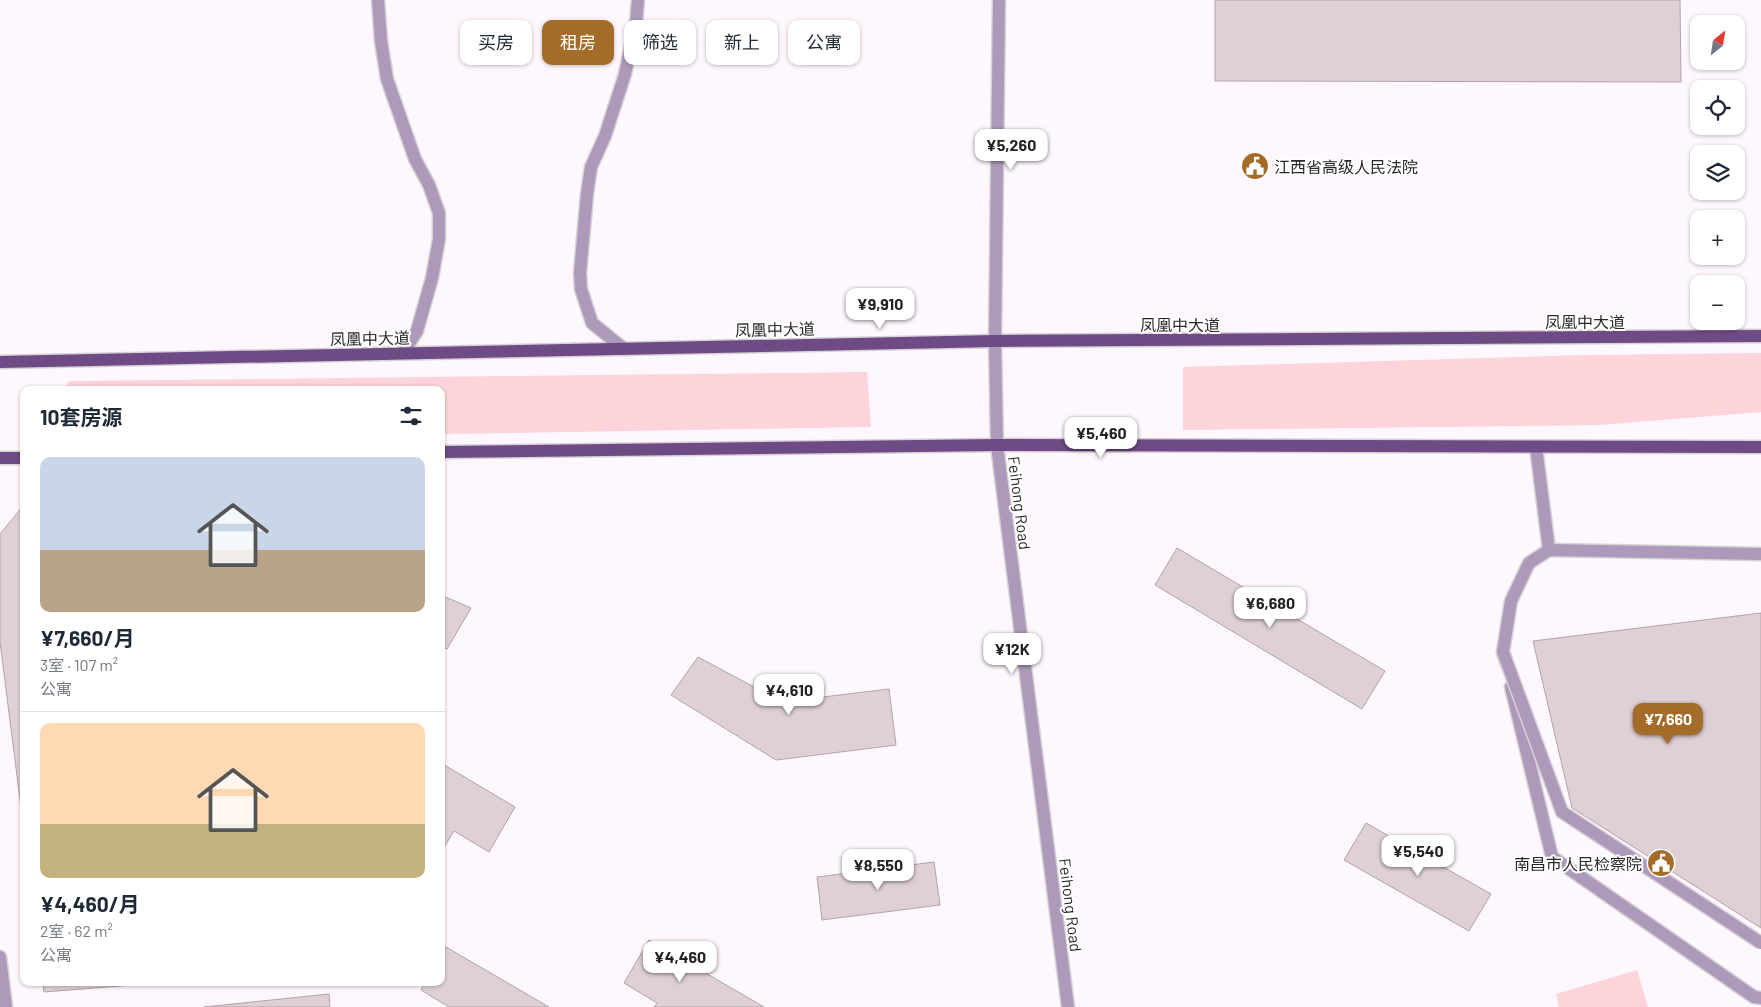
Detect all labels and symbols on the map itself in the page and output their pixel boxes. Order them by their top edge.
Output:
north arrow [1690,15,1745,70]
pin: ¥5,260 [970,128,1052,171]
public building icon: 江西省高级人民法院 [1240,151,1270,181]
place label: 江西省高级人民法院 [1274,157,1418,176]
pin: ¥9,910 [839,288,921,330]
street label: 凤凰中大道 [1545,312,1625,331]
street label: 凤凰中大道 [1140,315,1220,334]
street label: 凤凰中大道 [735,319,815,339]
street label: 凤凰中大道 [330,328,410,348]
pin: ¥5,460 [1060,416,1142,459]
street label: Feihong Road [1005,455,1035,551]
pin: ¥6,680 [1229,586,1311,629]
pin: ¥12K [982,632,1042,675]
pin: ¥4,610 [748,674,830,716]
pin: ¥7,660 [1627,702,1709,745]
pin: ¥5,540 [1377,834,1459,877]
pin: ¥8,550 [837,848,919,891]
public building icon: 南昌市人民检察院 [1646,848,1676,878]
place label: 南昌市人民检察院 [1514,854,1642,873]
street label: Feihong Road [1056,857,1086,953]
pin: ¥4,460 [639,940,721,983]

